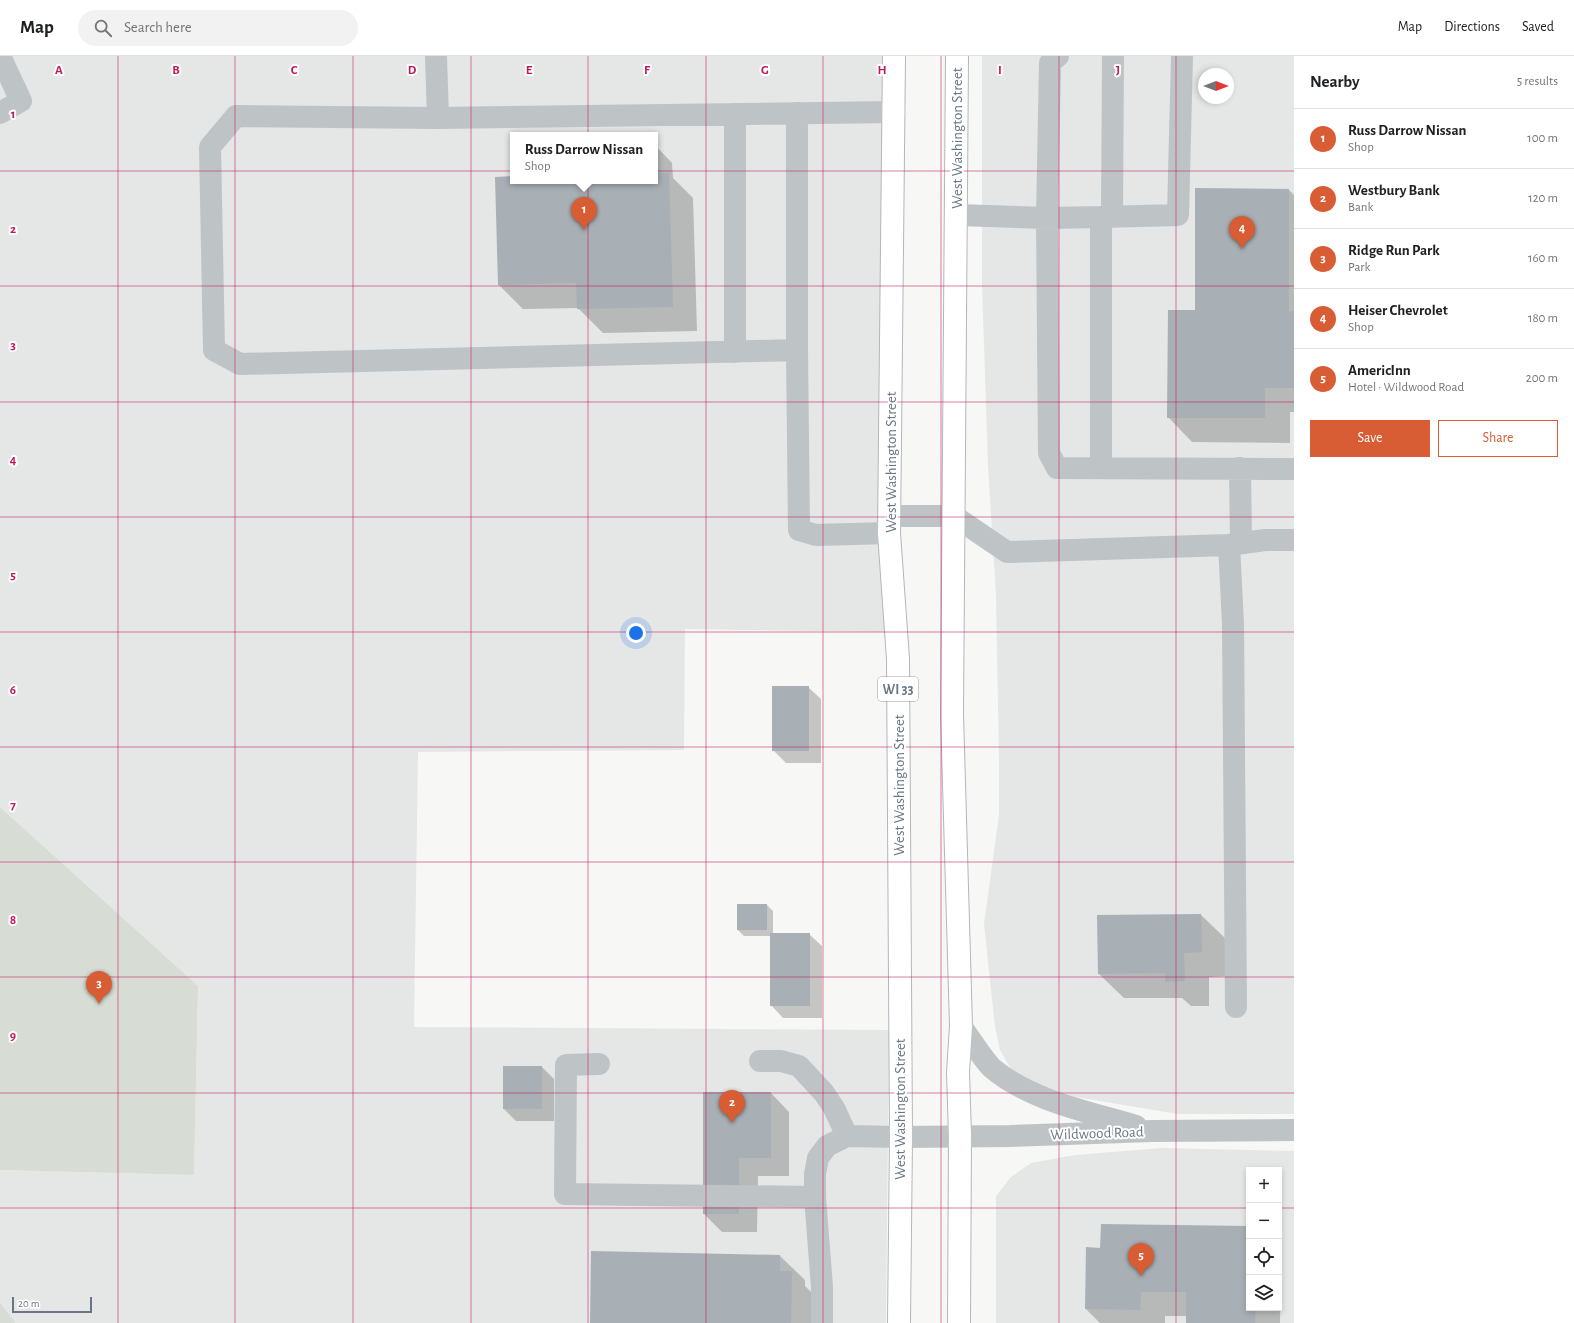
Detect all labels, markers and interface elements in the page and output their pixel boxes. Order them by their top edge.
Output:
search box [78,10,358,46]
icon: search [92,17,114,39]
text: Map [20,18,54,37]
text: Search here [124,20,192,35]
text: Map [1398,20,1422,34]
text: Directions [1444,20,1500,34]
text: Saved [1522,20,1554,34]
text: A [55,64,63,77]
text: B [172,64,180,77]
text: C [291,64,298,77]
text: D [408,64,417,77]
text: E [526,64,533,77]
text: F [644,64,651,77]
text: G [761,64,769,77]
text: H [877,64,887,77]
text: I [998,64,1002,77]
text: J [1116,64,1120,77]
street label: West Washington Street [950,67,965,209]
north arrow [1198,68,1234,104]
text: Nearby [1310,73,1360,90]
text: 5 results [1517,75,1558,88]
text: 1 [11,108,15,121]
text: Russ Darrow Nissan [1348,123,1466,138]
popup [510,132,658,184]
text: 1 [1321,132,1325,145]
text: 100 m [1527,132,1558,145]
text: Shop [1348,141,1374,154]
text: Russ Darrow Nissan [525,142,643,157]
text: Shop [525,160,551,173]
text: Westbury Bank [1348,183,1440,198]
text: 2 [1320,192,1326,205]
text: 120 m [1528,192,1558,205]
pin: 1 [571,197,597,230]
text: Bank [1348,201,1374,214]
pin: 4 [1229,216,1255,249]
text: 2 [10,223,16,236]
text: Ridge Run Park [1348,243,1440,258]
text: 3 [1320,252,1326,265]
text: 160 m [1528,252,1558,265]
text: Park [1348,261,1370,274]
text: Heiser Chevrolet [1348,303,1448,318]
text: 4 [1320,312,1326,325]
text: 180 m [1528,312,1558,325]
text: Shop [1348,321,1374,334]
text: 3 [10,339,16,352]
text: AmericInn [1348,363,1411,378]
text: 5 [1320,372,1326,385]
text: 200 m [1526,372,1558,385]
text: Hotel · Wildwood Road [1348,381,1464,394]
street label: West Washington Street [884,391,899,533]
button: Save [1310,420,1430,457]
button: Share [1438,420,1558,457]
text: 4 [10,454,17,467]
text: 5 [10,569,16,582]
your location [626,623,646,643]
road number: WI 33 [878,677,918,701]
text: 6 [10,684,16,697]
street label: West Washington Street [892,714,907,856]
text: 7 [10,799,16,812]
text: 8 [10,914,16,927]
pin: 3 [86,971,112,1004]
text: 9 [10,1030,16,1043]
street label: West Washington Street [893,1038,908,1180]
pin: 2 [719,1090,745,1123]
street label: Wildwood Road [1050,1124,1144,1143]
map controls [1246,1167,1282,1311]
button: + [1246,1167,1282,1203]
button: − [1246,1203,1282,1239]
button: locate [1246,1239,1282,1275]
pin: 5 [1128,1243,1154,1276]
button: layers [1246,1275,1282,1311]
scale bar [12,1295,92,1314]
text: 20 m [18,1298,39,1309]

